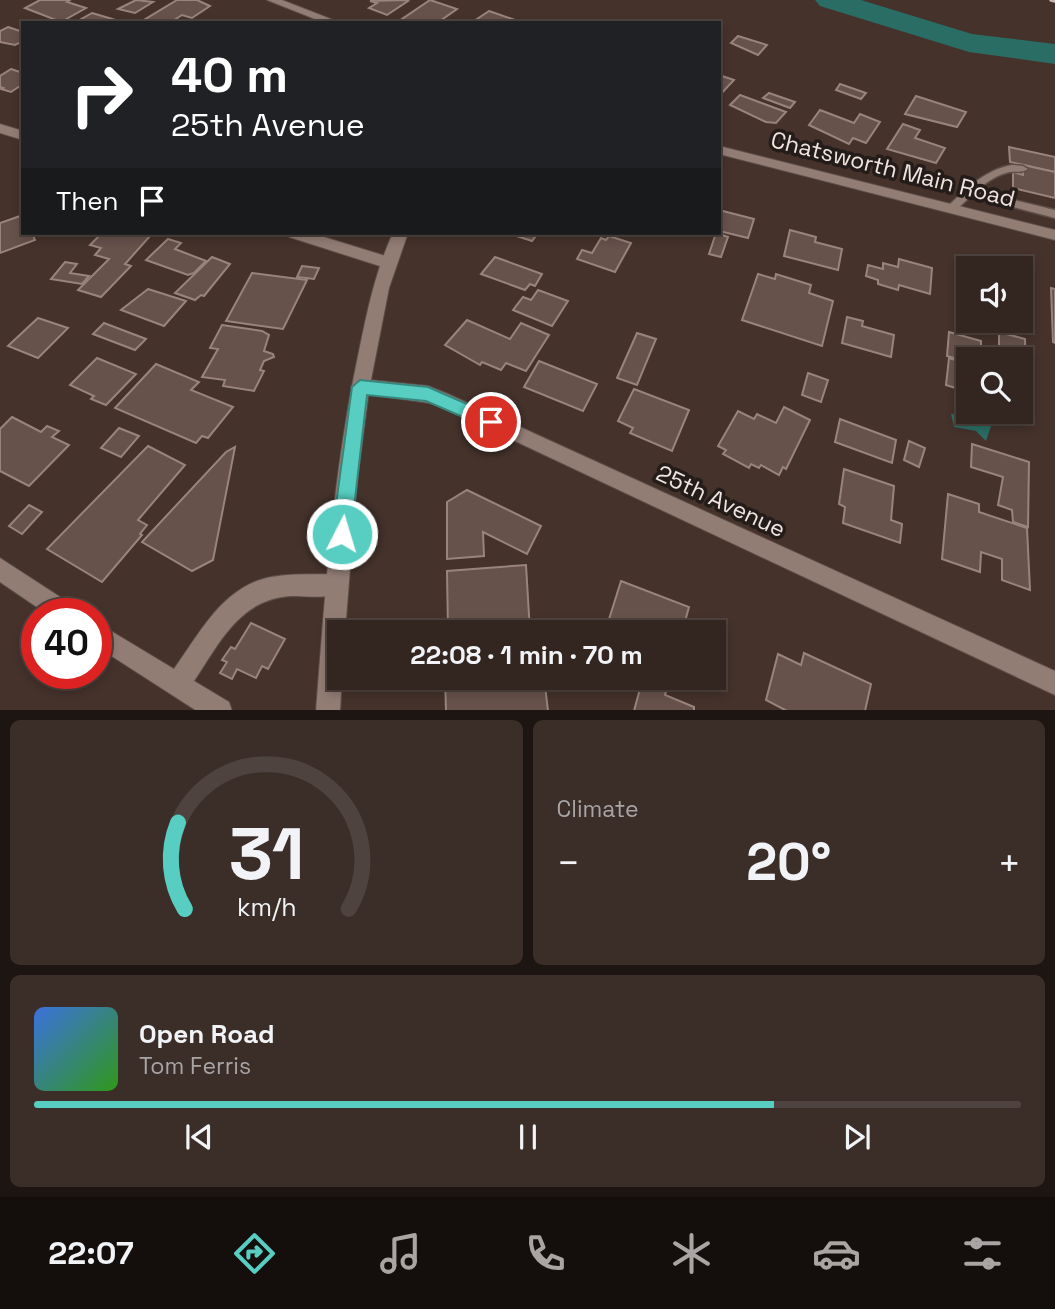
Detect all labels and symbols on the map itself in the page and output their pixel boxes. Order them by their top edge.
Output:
street label: Chatsworth Main Road [768,124,1018,214]
pin [461,392,521,452]
street label: 25th Avenue [652,458,790,544]
position arrow [305,497,379,571]
speed limit sign: 40 [21,598,112,689]

